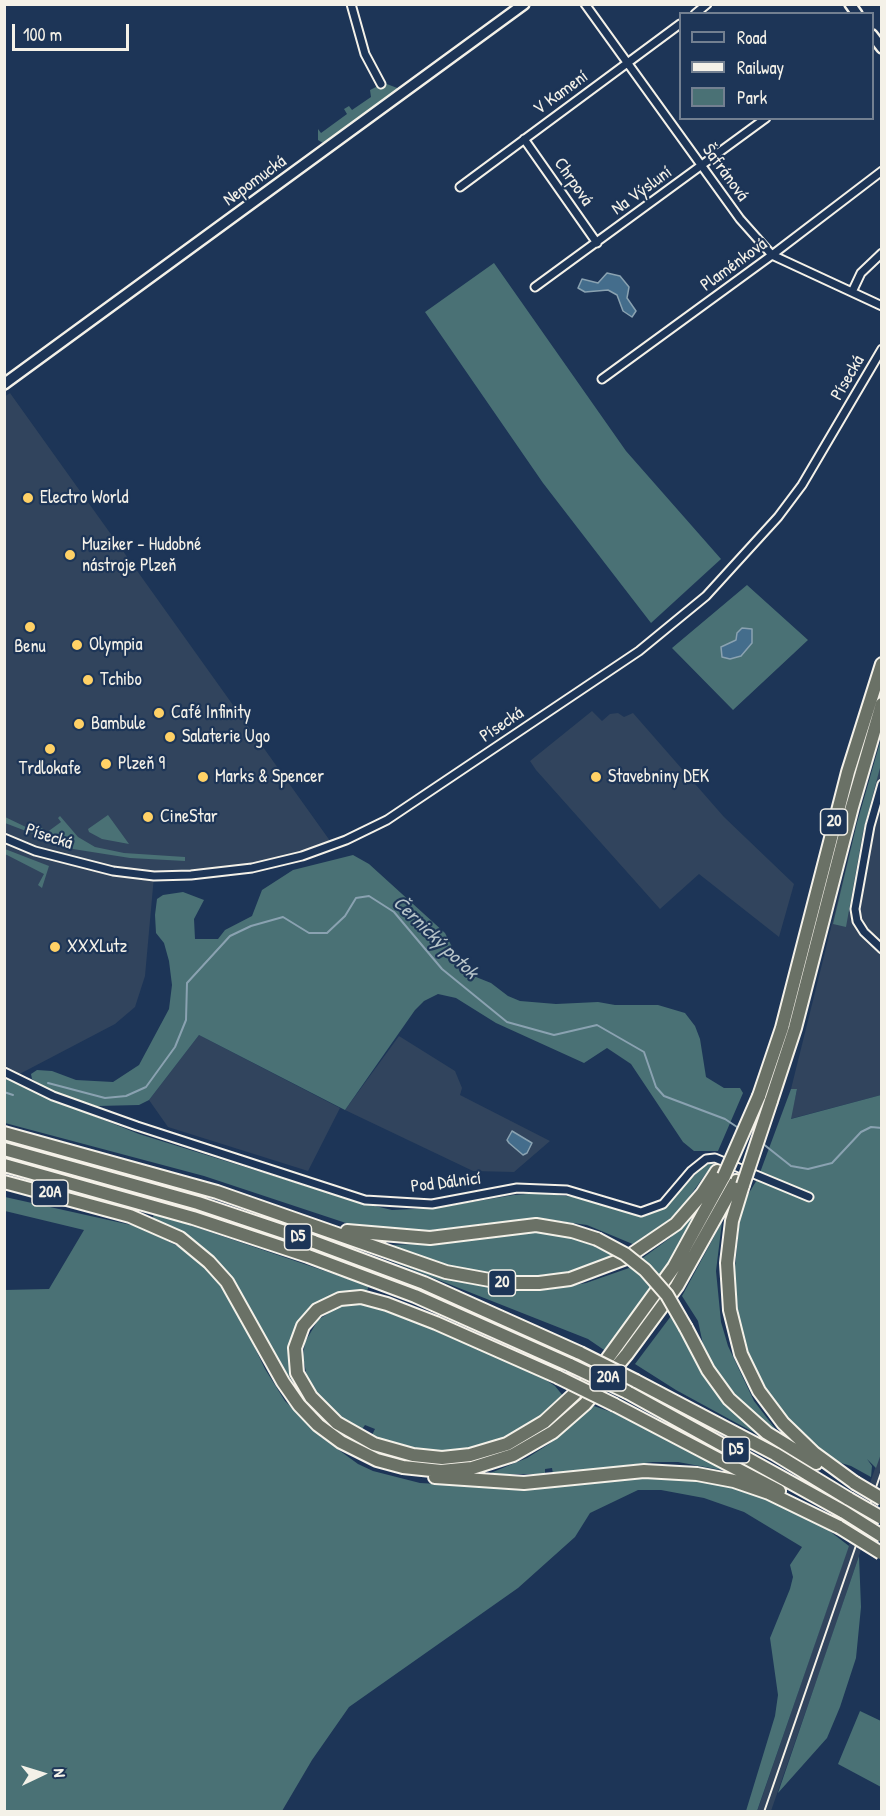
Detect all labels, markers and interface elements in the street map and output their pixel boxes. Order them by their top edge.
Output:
scale bar [15,12,132,50]
legend [679,12,874,120]
text: 100 m [23,22,62,47]
text: Road [737,25,767,50]
text: Railway [737,55,784,80]
street label: V Kamení [529,66,593,120]
text: Park [737,85,767,110]
street label: Šafránová [697,140,753,206]
street label: Nepomucká [219,151,291,211]
street label: Chrpová [549,154,597,210]
street label: Na Výsluní [608,162,676,220]
street label: Plaménková [696,234,772,296]
street label: Písecká [827,352,869,404]
place label: Electro World [40,487,128,509]
marker: Electro World [21,491,35,505]
place label: Muziker - Hudobné nástroje Plzeň [82,534,201,576]
marker: Muziker - Hudobné nástroje Plzeň [63,548,77,562]
marker: Benu [23,620,37,634]
place label: Olympia [89,634,142,656]
place label: Benu [14,636,46,658]
marker: Olympia [70,638,84,652]
place label: Tchibo [100,669,142,691]
marker: Tchibo [81,673,95,687]
place label: Café Infinity [171,702,251,724]
street label: Písecká [476,703,528,747]
marker: Café Infinity [152,706,166,720]
place label: Bambule [91,713,146,735]
marker: Bambule [72,717,86,731]
place label: Salaterie Ugo [182,726,270,748]
marker: Salaterie Ugo [163,730,177,744]
marker: Trdlokafe [43,742,57,756]
place label: Plzeň 9 [118,753,165,775]
marker: Plzeň 9 [99,757,113,771]
place label: Trdlokafe [19,758,81,780]
place label: Marks & Spencer [215,766,324,788]
place label: Stavebniny DEK [608,766,709,788]
marker: Marks & Spencer [196,770,210,784]
marker: Stavebniny DEK [589,770,603,784]
place label: CineStar [160,806,218,828]
road number: 20 [820,809,848,835]
marker: CineStar [141,810,155,824]
street label: Písecká [23,819,75,855]
water label: Černický potok [387,891,483,985]
place label: XXXLutz [67,936,127,958]
marker: XXXLutz [48,940,62,954]
street label: Pod Dálnicí [410,1168,482,1198]
road number: 20A [32,1180,68,1206]
road number: D5 [284,1224,312,1250]
road number: 20 [488,1270,516,1296]
road number: 20A [590,1365,626,1391]
road number: D5 [722,1437,750,1463]
north arrow [12,1744,72,1804]
text: N [49,1768,71,1778]

